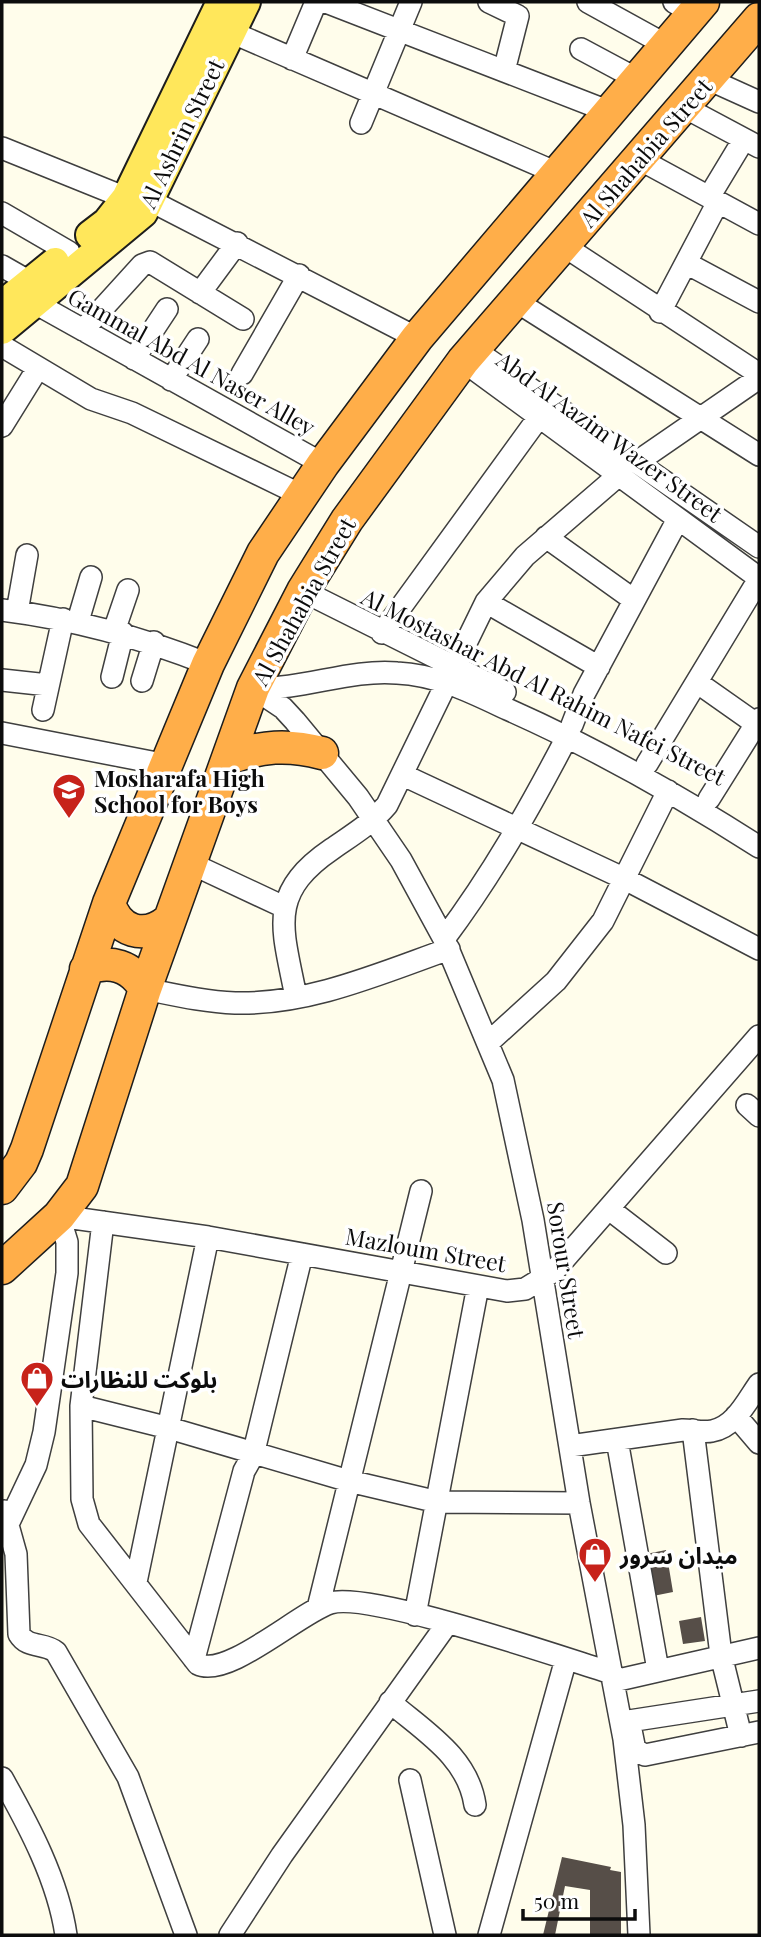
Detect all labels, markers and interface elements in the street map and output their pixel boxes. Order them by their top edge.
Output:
street label: Al Ashrin Street [131,52,231,214]
street label: Al Shahabia Street [571,70,719,234]
street label: Gammal Abd Al Naser Alley [63,280,321,442]
street label: Abd Al Aazim Wazer Street [490,343,730,529]
street label: Al Shahabia Street [244,511,362,691]
street label: Al Mostashar Abd Al Rahim Nafei Street [356,580,732,792]
place label: Mosharafa High School for Boys [94,762,265,819]
school or university icon: Mosharafa High School for Boys [50,771,88,820]
street label: Sorour Street [541,1199,593,1341]
street label: Mazloum Street [343,1220,510,1279]
shop icon: بلوكت للنظارات [18,1359,56,1408]
place label: بلوكت للنظارات [61,1363,217,1394]
shop icon: ميدان سرور [576,1535,614,1584]
place label: ميدان سرور [619,1539,738,1570]
scale bar [523,1878,635,1922]
text: 50 m [534,1886,580,1914]

